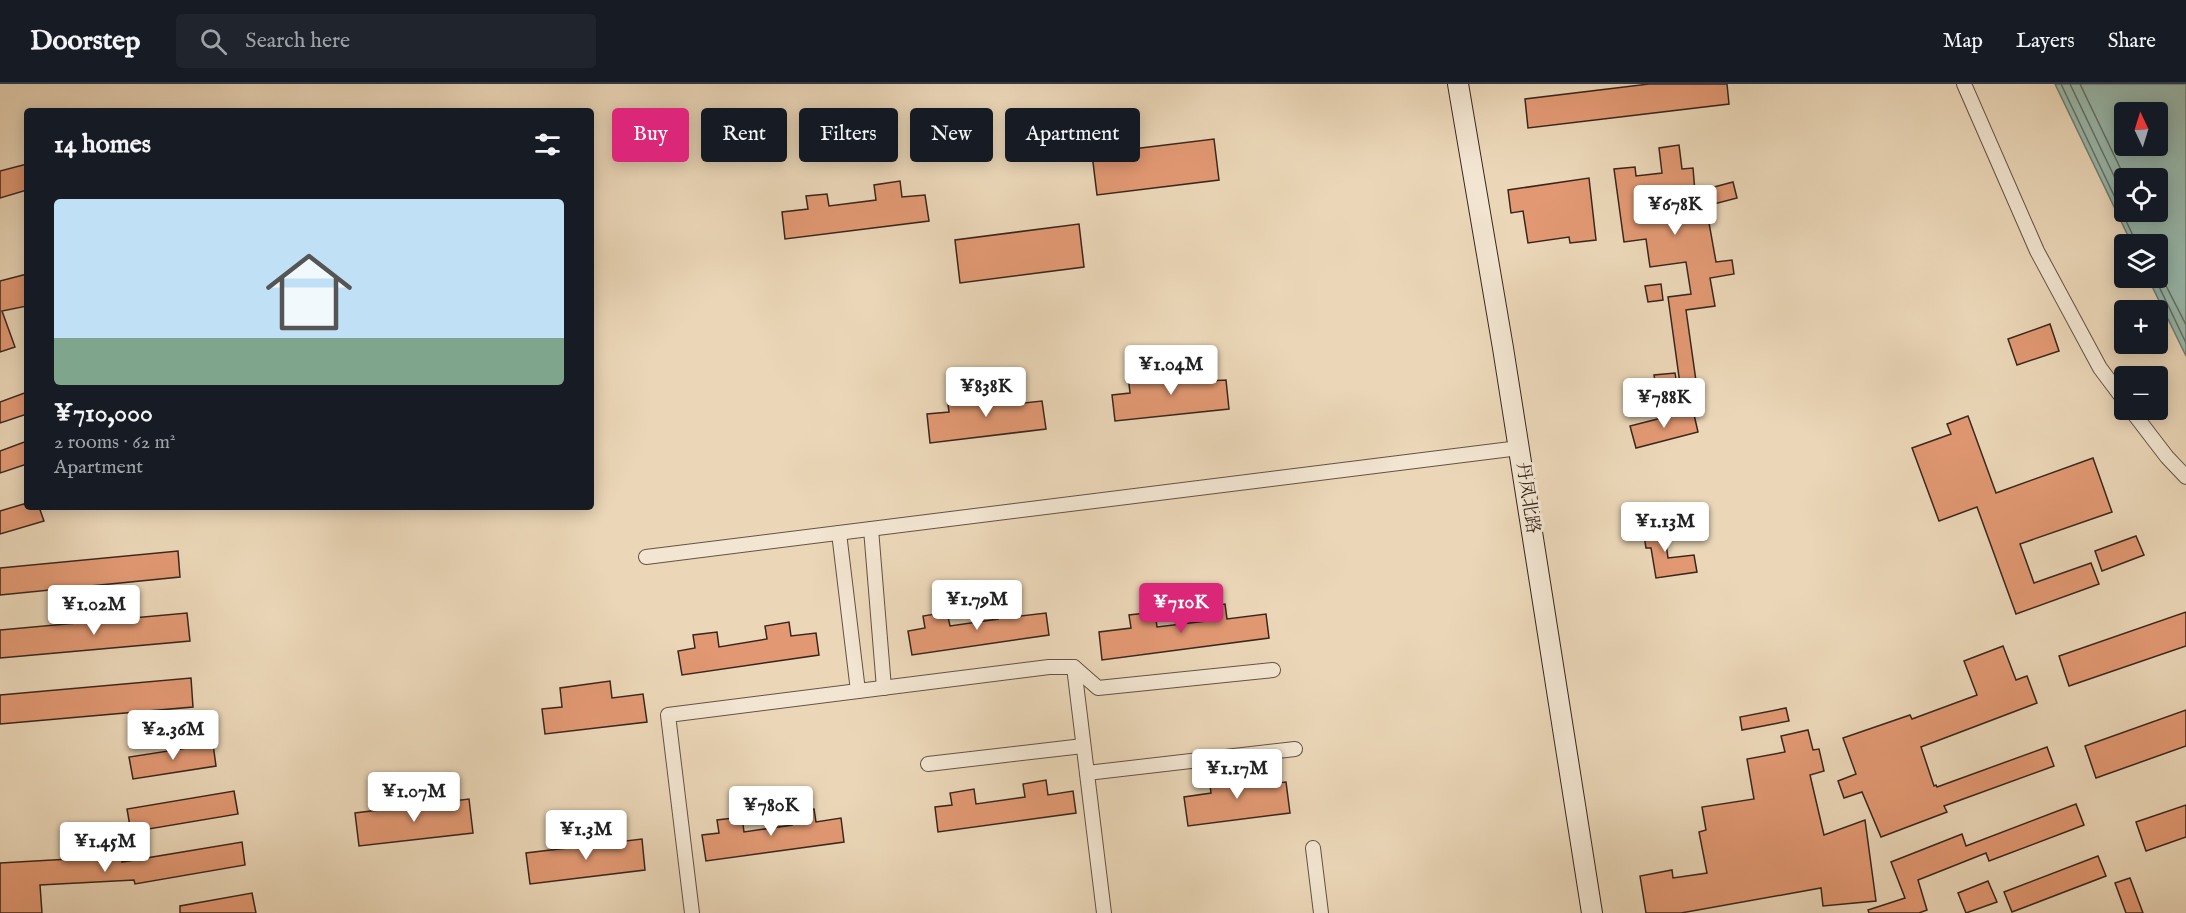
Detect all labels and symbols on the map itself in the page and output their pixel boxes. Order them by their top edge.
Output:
north arrow [2114,102,2168,156]
pin: ¥678K [1633,185,1717,236]
pin: ¥1.04M [1122,345,1220,396]
pin: ¥838K [944,367,1028,418]
pin: ¥788K [1622,378,1706,429]
street label: 丹凤北路 [1510,461,1544,535]
pin: ¥1.13M [1616,502,1714,553]
pin: ¥1.79M [928,580,1026,631]
pin: ¥710K [1139,583,1223,634]
pin: ¥1.02M [45,585,143,636]
pin: ¥2.36M [124,710,222,761]
pin: ¥1.17M [1188,749,1286,800]
pin: ¥1.07M [365,772,463,823]
pin: ¥780K [729,786,813,837]
pin: ¥1.3M [544,810,628,861]
pin: ¥1.45M [56,822,154,873]

